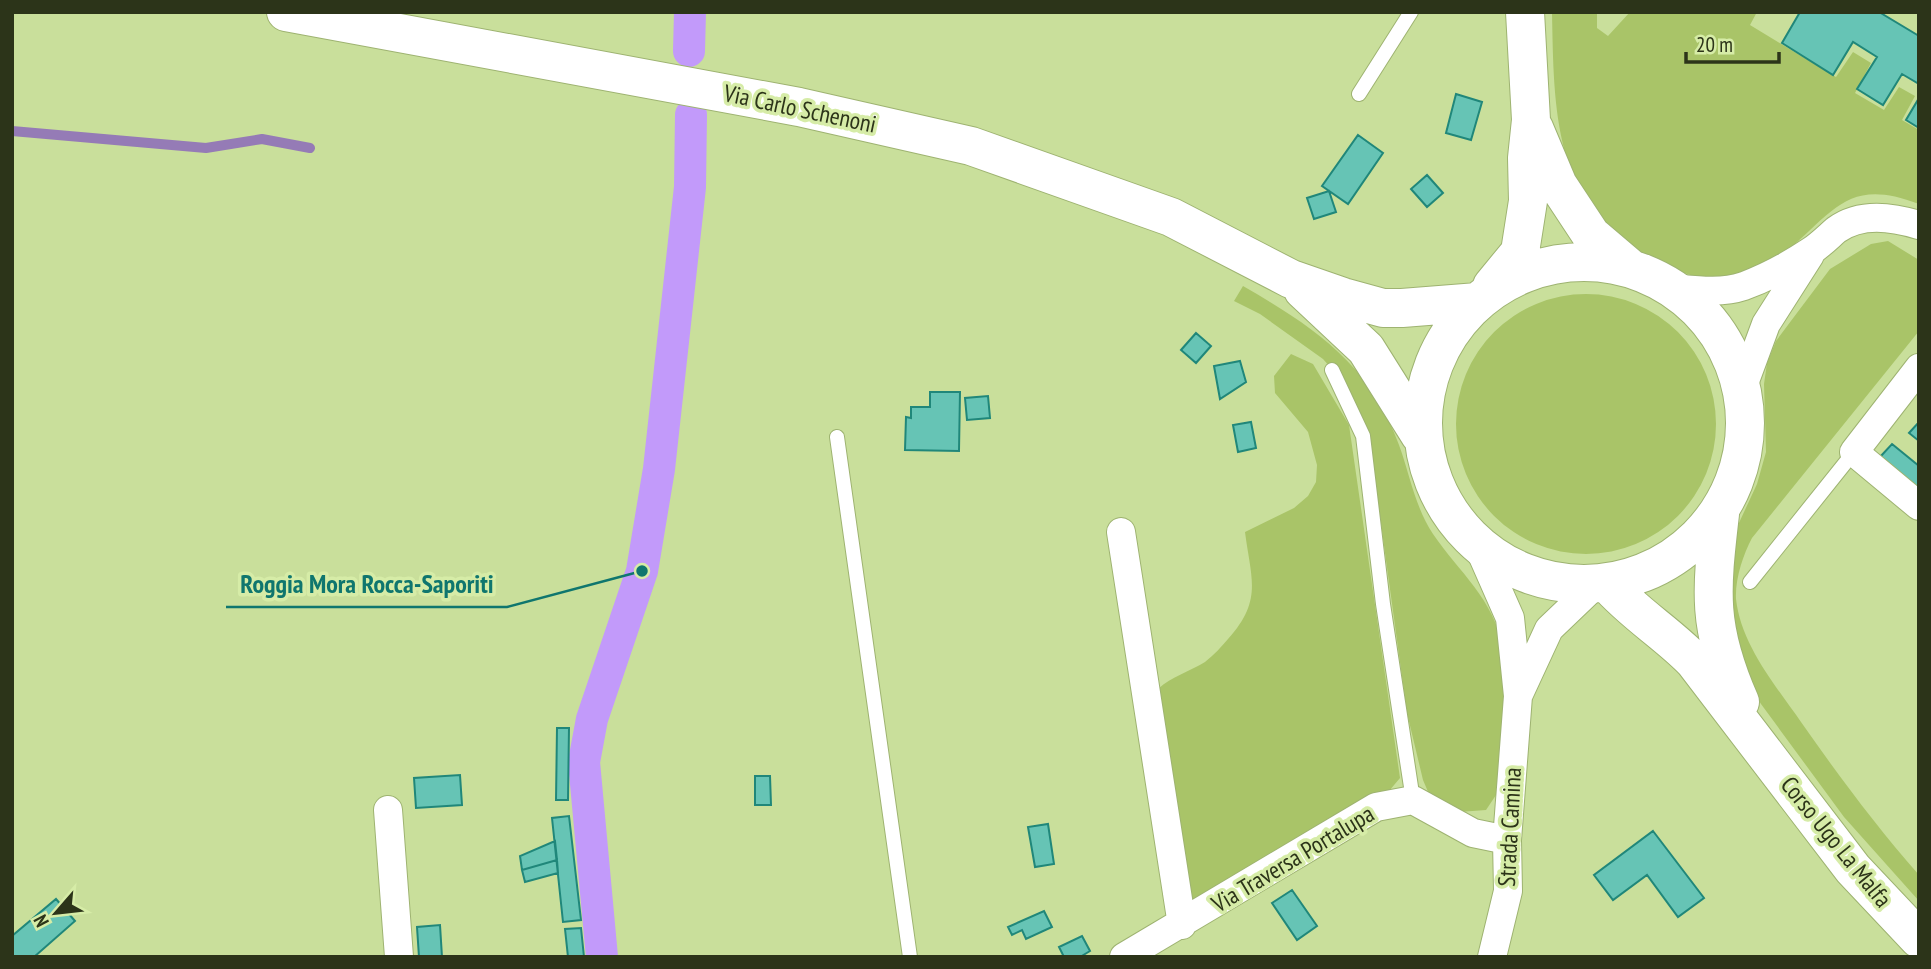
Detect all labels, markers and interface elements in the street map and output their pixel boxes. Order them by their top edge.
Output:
scale bar [1686,21,1779,65]
text: 20 m [1696,31,1733,58]
street label: Via Carlo Schenoni [720,77,879,140]
callout: Roggia Mora Rocca-Saporiti [226,560,507,607]
text: Roggia Mora Rocca-Saporiti [240,567,494,600]
street label: Strada Camina [1491,767,1528,887]
street label: Corso Ugo La Malfa [1774,770,1899,914]
street label: Via Traversa Portalupa [1205,798,1379,920]
north arrow [21,878,91,948]
text: N [28,911,54,931]

